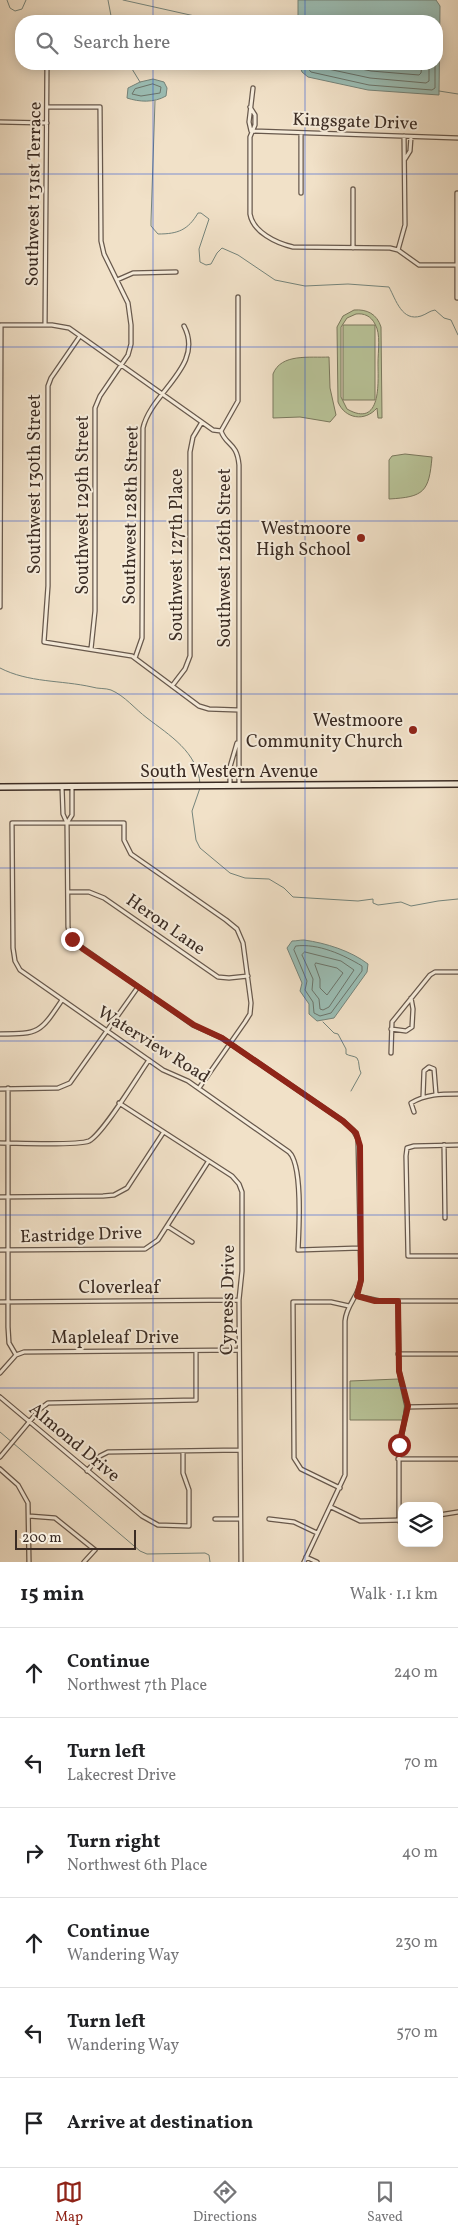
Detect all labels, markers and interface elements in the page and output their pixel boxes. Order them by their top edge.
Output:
search box [15,15,443,70]
icon: search [33,29,61,57]
text: Search here [73,30,170,56]
street label: Southwest 131st Terrace [20,102,49,287]
street label: Kingsgate Drive [292,108,418,137]
street label: Southwest 130th Street [23,394,48,574]
street label: Southwest 129th Street [71,415,96,595]
street label: Southwest 128th Street [117,425,146,605]
street label: Southwest 126th Street [213,468,238,648]
street label: Southwest 127th Place [165,469,190,641]
place label: Westmoore High School [256,517,351,563]
marker: Westmoore High School [355,532,367,544]
place label: Westmoore Community Church [246,709,403,755]
marker: Westmoore Community Church [407,724,419,736]
street label: South Western Avenue [140,760,318,785]
street label: Heron Lane [120,889,210,962]
route end [61,928,84,951]
street label: Waterview Road [92,1001,214,1090]
street label: Eastridge Drive [20,1221,143,1250]
street label: Cypress Drive [215,1245,242,1355]
street label: Cloverleaf [79,1276,161,1301]
street label: Mapleleaf Drive [51,1326,179,1351]
street label: Almond Drive [23,1398,125,1489]
route start [388,1434,411,1457]
map controls [398,1502,443,1547]
button: layers [398,1502,443,1547]
scale bar [15,1527,136,1550]
text: 200 m [22,1529,62,1548]
text: 15 min [20,1580,84,1609]
text: Walk · 1.1 km [350,1584,438,1606]
text: Continue [67,1649,150,1675]
icon: ahead [20,1659,48,1687]
text: 240 m [394,1662,438,1684]
text: Northwest 7th Place [67,1675,207,1697]
text: Turn left [67,1739,146,1765]
icon: left [20,1749,48,1777]
text: 70 m [404,1752,438,1774]
text: Lakecrest Drive [67,1765,176,1787]
text: Turn right [67,1829,160,1855]
icon: right [20,1839,48,1867]
text: 40 m [402,1842,438,1864]
text: Northwest 6th Place [67,1855,207,1877]
text: Continue [67,1919,150,1945]
icon: ahead [20,1929,48,1957]
text: 230 m [395,1932,438,1954]
text: Wandering Way [67,1945,179,1967]
text: Turn left [67,2009,146,2035]
icon: left [20,2019,48,2047]
text: 570 m [396,2022,438,2044]
text: Wandering Way [67,2035,179,2057]
icon: arrive [20,2109,48,2137]
text: Arrive at destination [67,2110,253,2136]
tab: Map [55,2178,83,2227]
tab: Directions [193,2178,257,2227]
tab: Saved [367,2178,403,2227]

